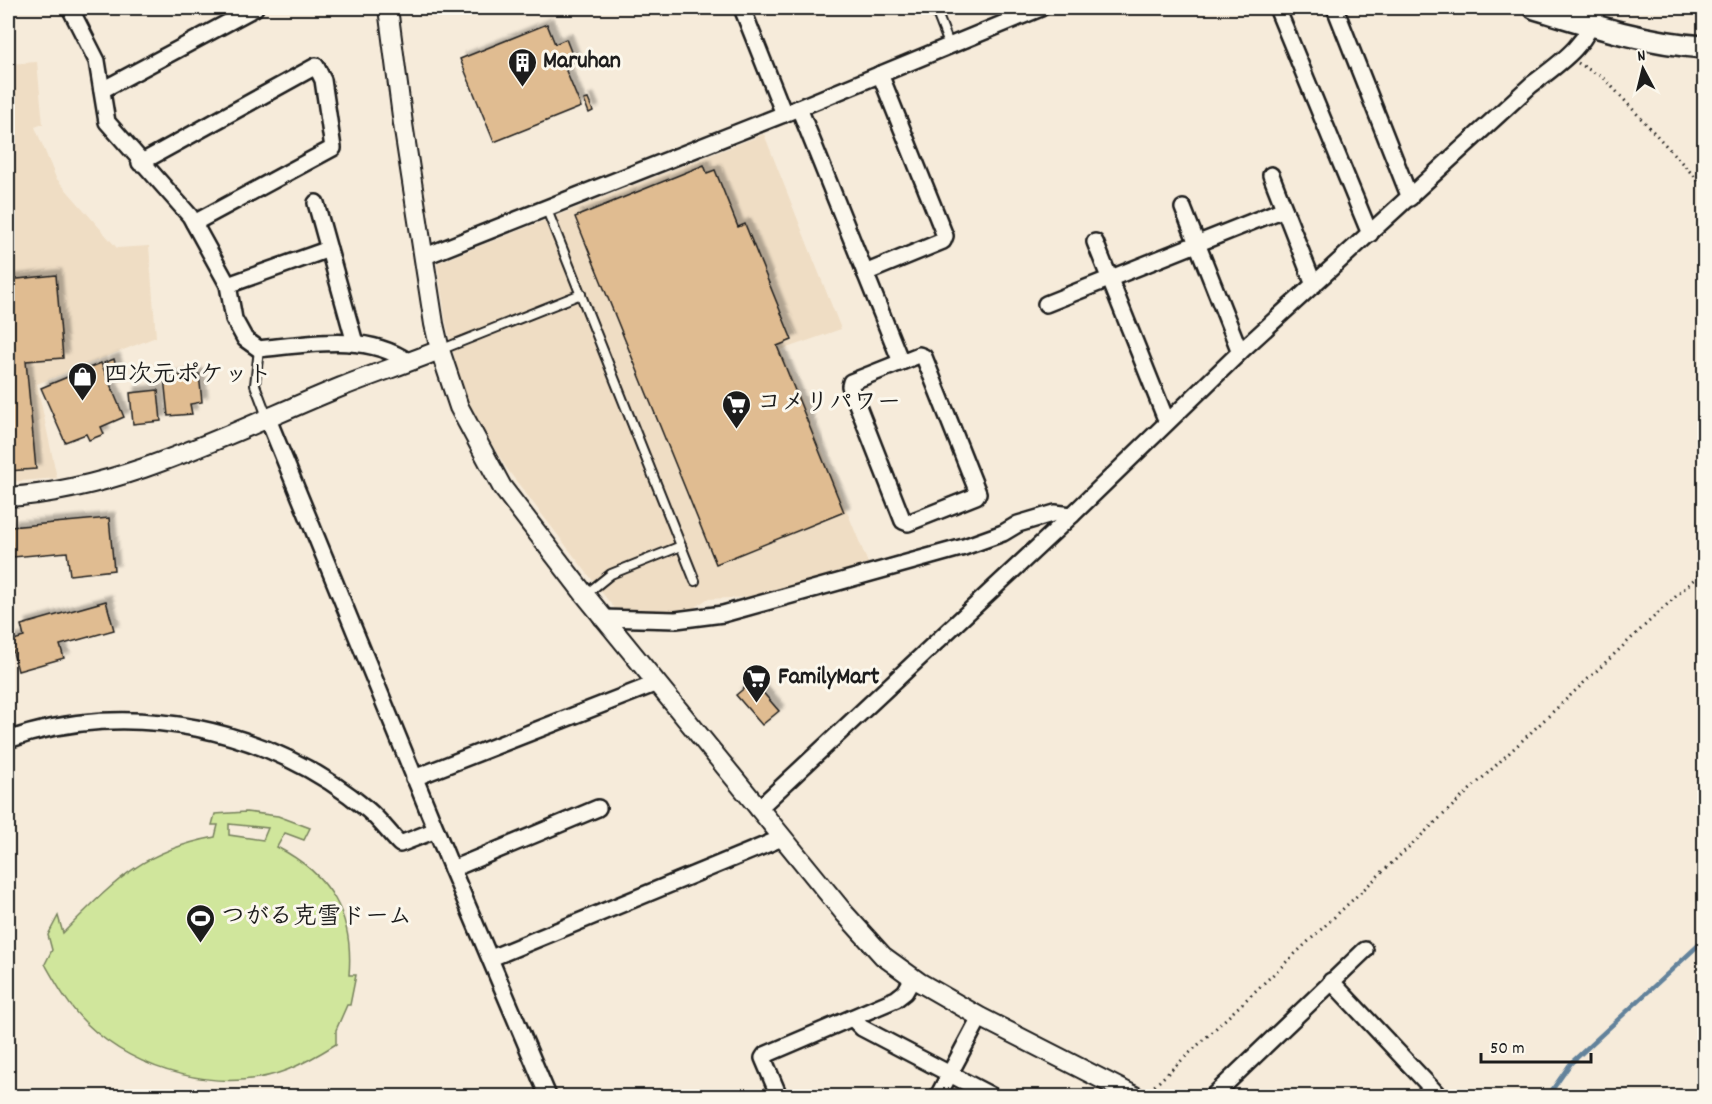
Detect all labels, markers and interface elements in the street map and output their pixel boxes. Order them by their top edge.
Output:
north arrow [1613,39,1673,99]
place label: Maruhan [543,45,621,79]
text: N [1636,45,1647,68]
building icon: Maruhan [506,46,538,88]
place label: 四次元ポケット [104,359,272,393]
shop icon: 四次元ポケット [67,360,99,402]
place label: コメリパワー [757,387,901,421]
supermarket icon: コメリパワー [720,388,752,430]
place label: FamilyMart [778,661,879,695]
supermarket icon: FamilyMart [741,662,773,704]
place label: つがる克雪ドーム [221,901,412,935]
sports icon: つがる克雪ドーム [184,902,216,944]
scale bar [1481,1026,1590,1064]
text: 50 m [1490,1037,1525,1062]

